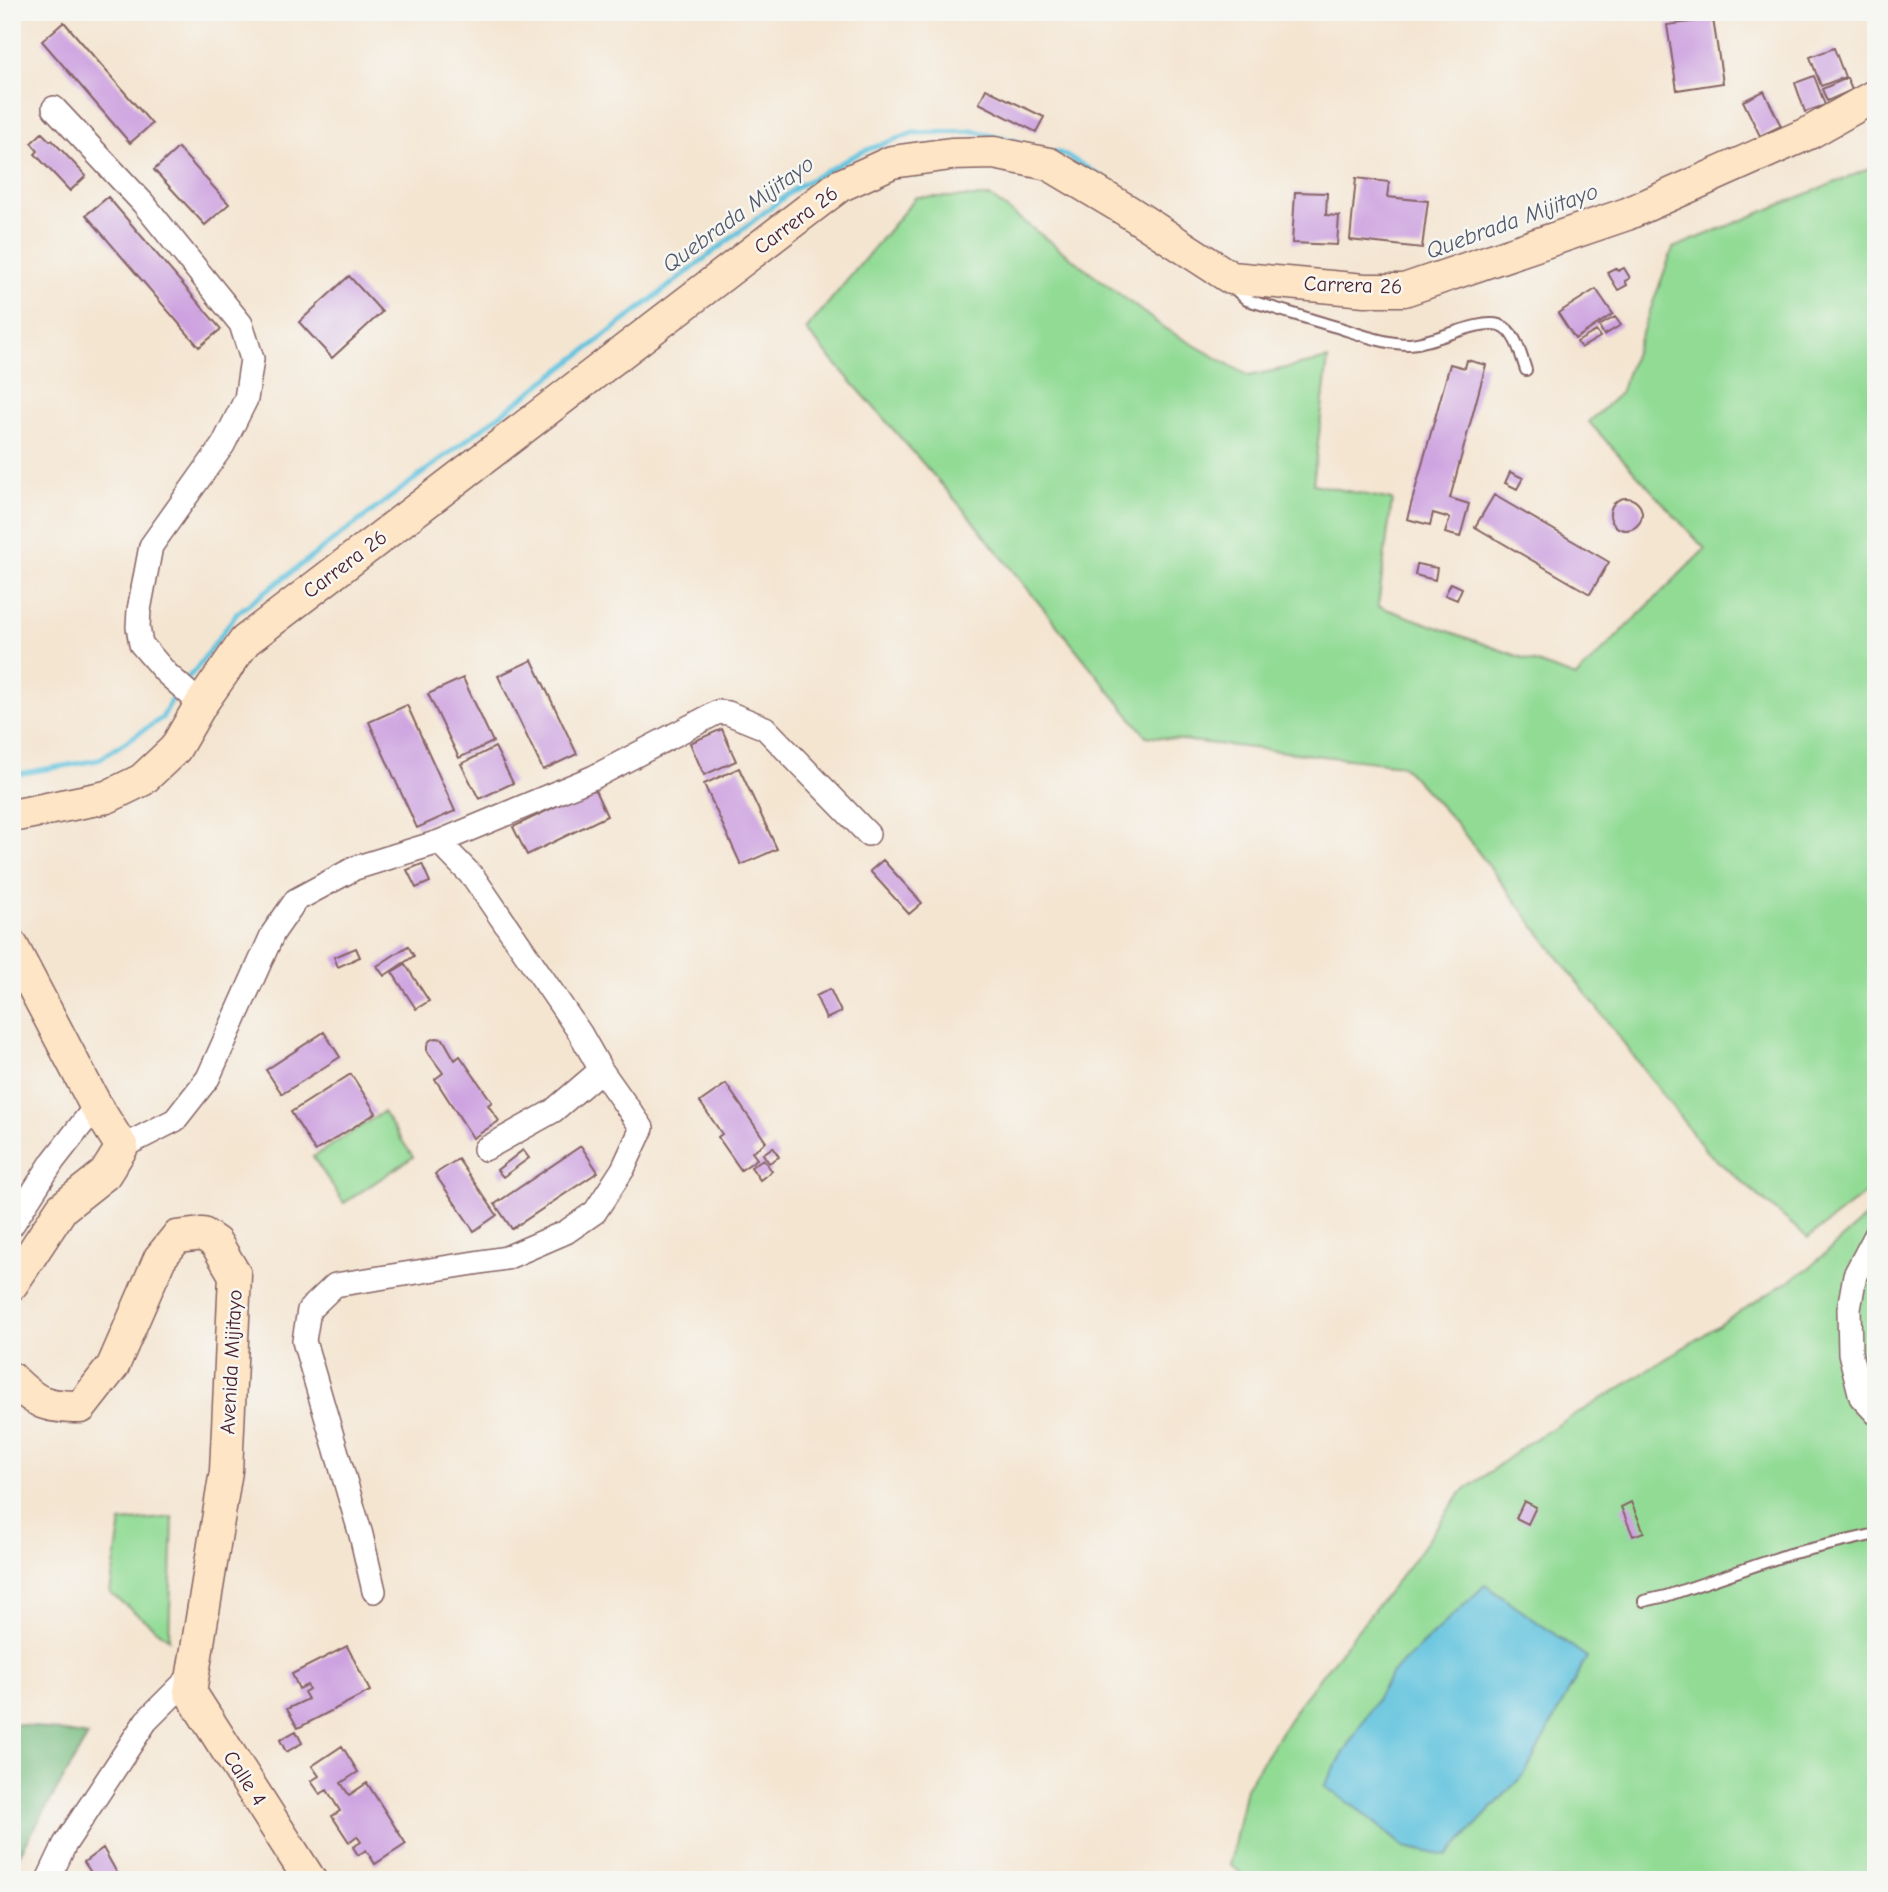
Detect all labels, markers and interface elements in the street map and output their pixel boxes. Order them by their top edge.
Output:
water label: Quebrada Mijitayo [657,150,819,278]
water label: Quebrada Mijitayo [1422,177,1602,265]
street label: Carrera 26 [749,181,843,259]
street label: Carrera 26 [1303,271,1403,299]
street label: Carrera 26 [298,525,392,603]
street label: Avenida Mijitayo [215,1289,247,1435]
street label: Calle 4 [218,1746,272,1810]

